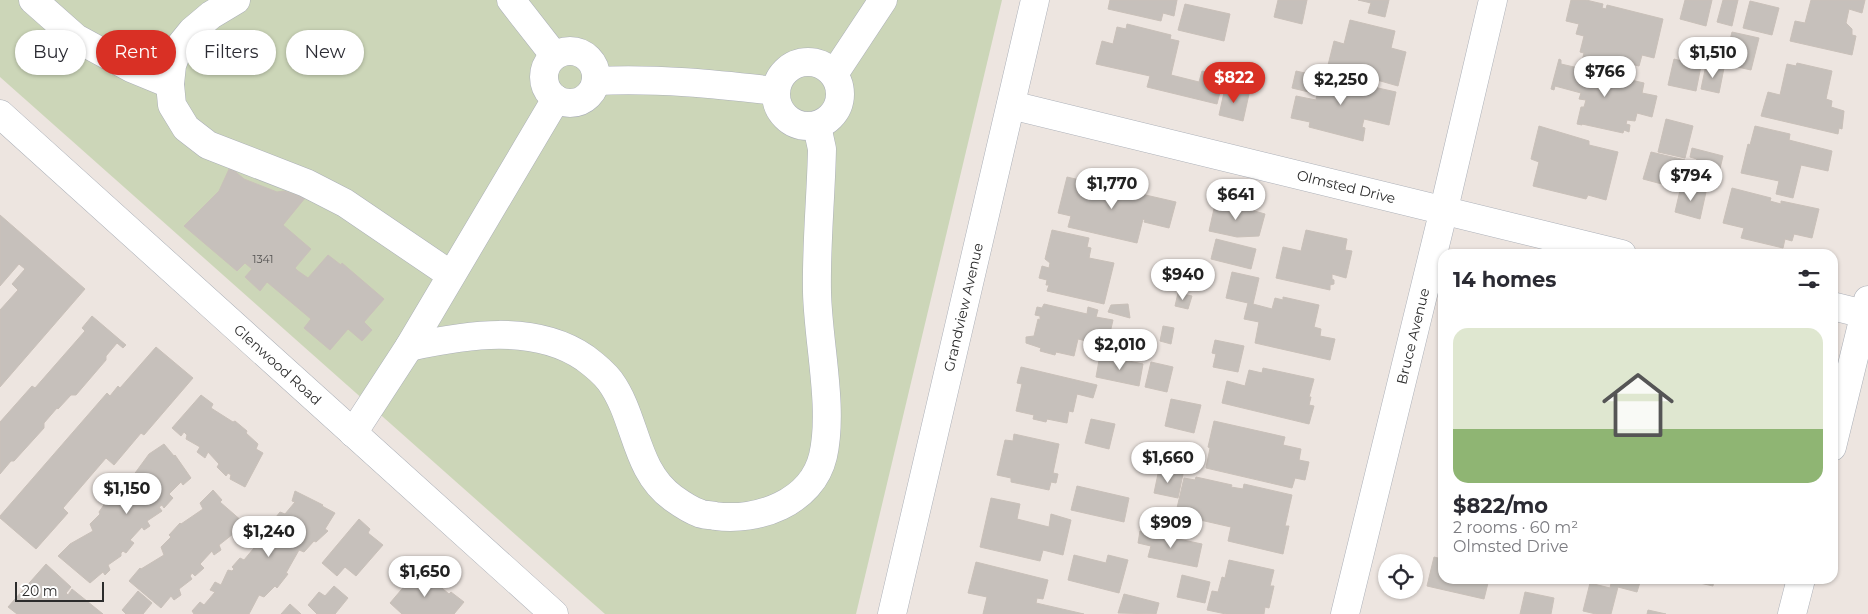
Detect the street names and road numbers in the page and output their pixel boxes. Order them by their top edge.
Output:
street label: Olmsted Drive [1295,166,1397,207]
street label: Grandview Avenue [940,241,987,373]
street label: Bruce Avenue [1392,286,1433,386]
street label: Glenwood Road [230,320,325,409]

